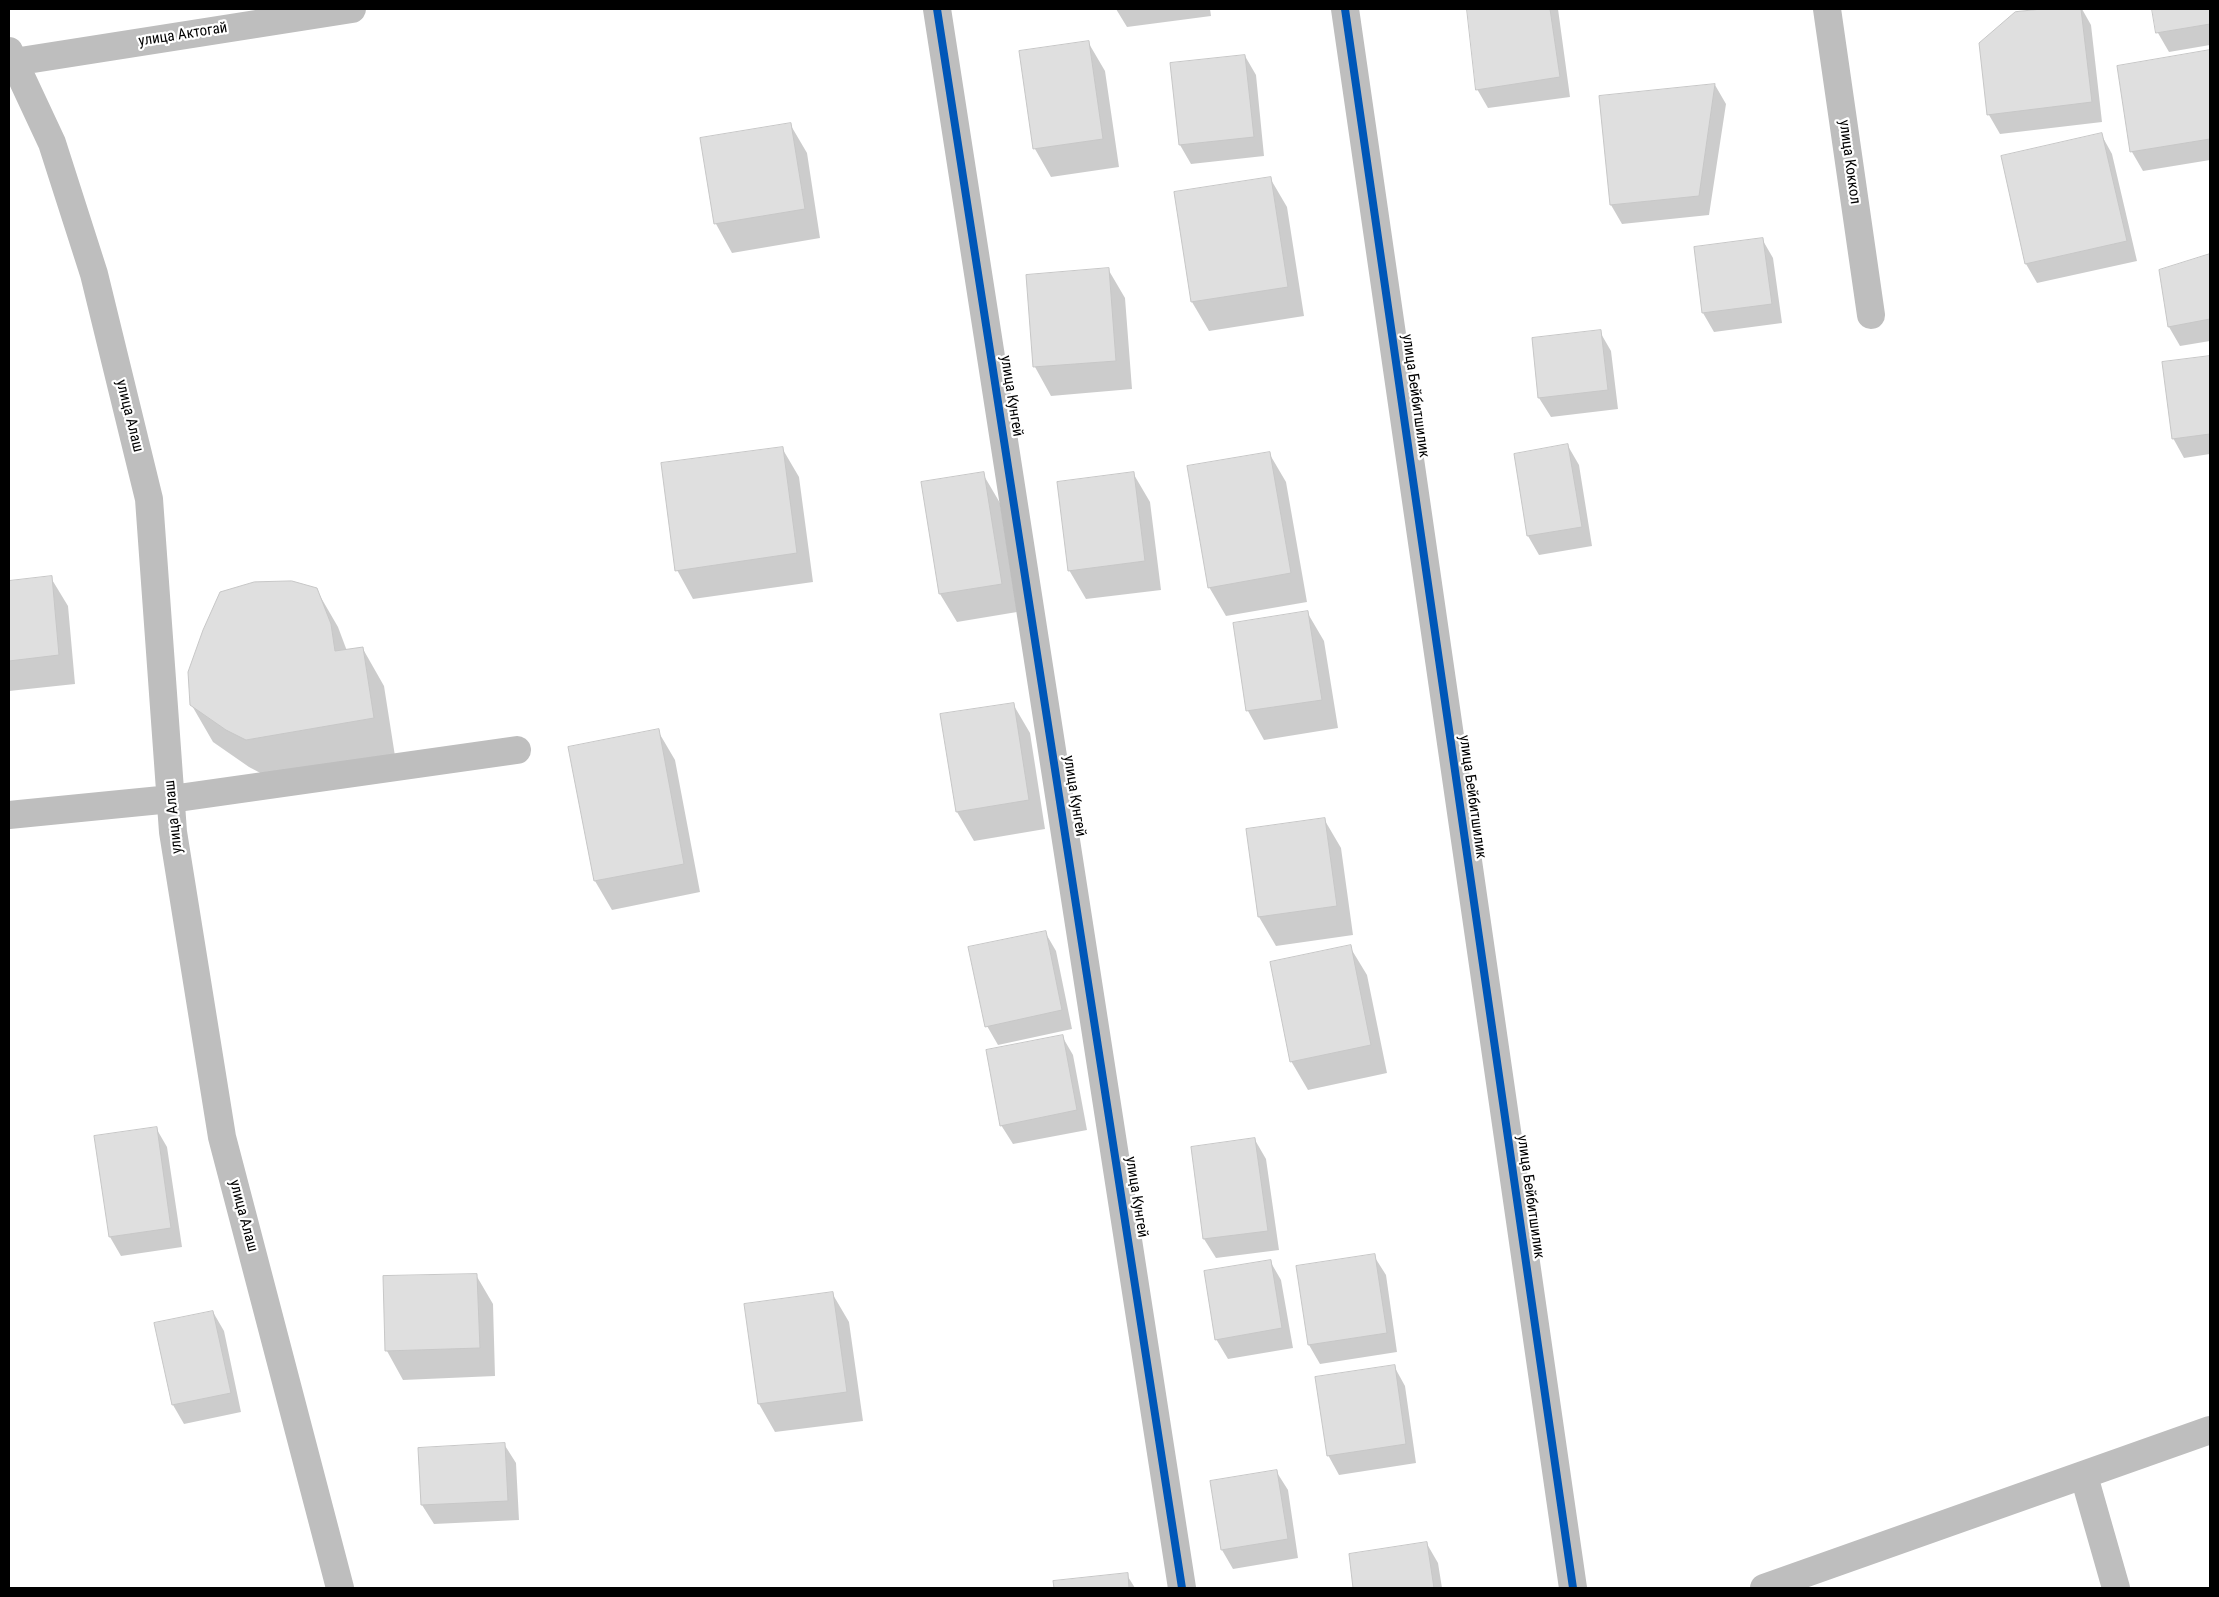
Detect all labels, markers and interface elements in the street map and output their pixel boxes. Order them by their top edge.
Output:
street label: улица Актогай [137,19,229,51]
street label: улица Коккол [1834,119,1864,205]
street label: улица Бейбитшилик [1397,333,1433,459]
street label: улица Кунгей [996,354,1026,438]
street label: улица Алаш [111,378,147,454]
street label: улица Бейбитшилик [1454,734,1490,860]
street label: улица Кунгей [1059,754,1089,838]
street label: улица Алаш [161,779,187,855]
street label: улица Бейбитшилик [1512,1134,1548,1260]
street label: улица Кунгей [1121,1155,1151,1239]
street label: улица Алаш [225,1178,261,1254]

